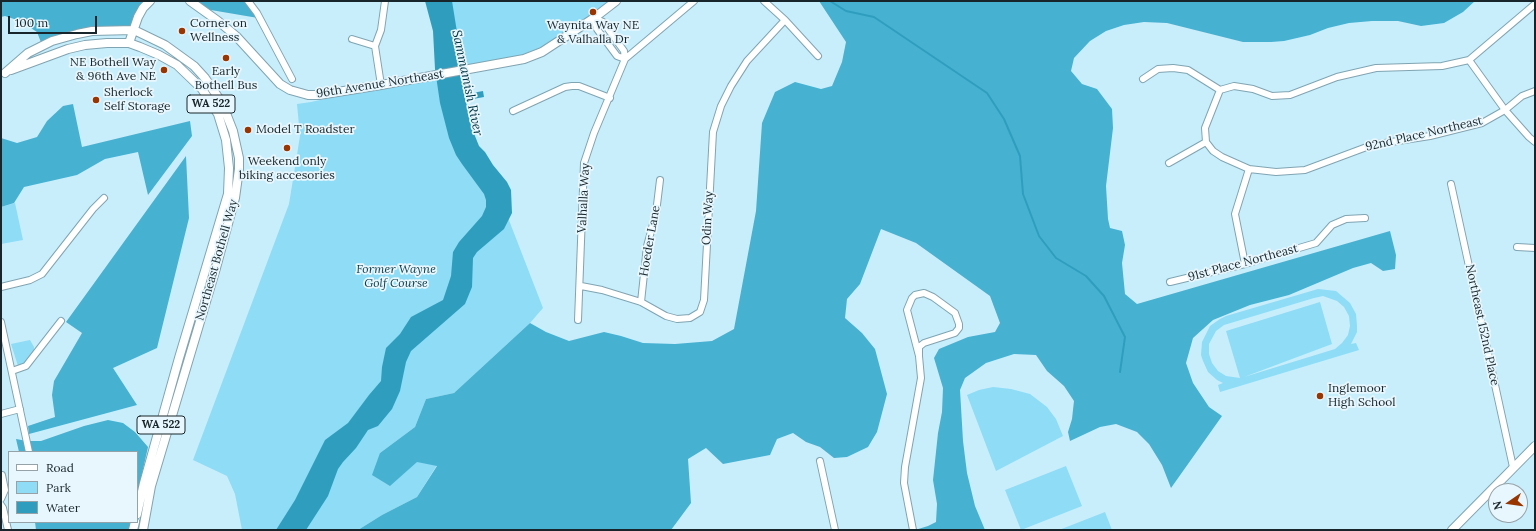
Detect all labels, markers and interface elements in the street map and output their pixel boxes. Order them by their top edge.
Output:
marker: Waynita Way NE & Valhalla Dr [588,7,598,17]
scale bar [10,8,99,34]
text: 100 m [15,15,48,30]
place label: Corner on Wellness [190,17,247,45]
place label: Waynita Way NE & Valhalla Dr [547,19,639,47]
marker: Corner on Wellness [177,26,187,36]
water label: Sammamish River [448,29,486,137]
marker: Early Bothell Bus [221,53,231,63]
place label: NE Bothell Way & 96th Ave NE [70,56,156,84]
marker: NE Bothell Way & 96th Ave NE [159,65,169,75]
place label: Early Bothell Bus [195,65,257,93]
street label: 96th Avenue Northeast [315,67,445,101]
place label: Sherlock Self Storage [104,86,171,114]
marker: Sherlock Self Storage [91,95,101,105]
road number: WA 522 [187,95,235,113]
street label: 92nd Place Northeast [1364,114,1484,154]
place label: Model T Roadster [256,123,355,137]
marker: Model T Roadster [243,125,253,135]
marker: Weekend only biking accesories [282,143,292,153]
place label: Weekend only biking accesories [239,155,335,183]
street label: Valhalla Way [575,163,593,233]
street label: Odin Way [699,190,717,246]
street label: Northeast Bothell Way [193,198,241,322]
street label: Hoeder Lane [637,204,663,278]
street label: 91st Place Northeast [1186,241,1300,285]
park label: Former Wayne Golf Course [356,263,436,291]
street label: Northeast 152nd Place [1462,263,1502,387]
place label: Inglemoor High School [1328,382,1396,410]
marker: Inglemoor High School [1315,391,1325,401]
road number: WA 522 [137,416,185,434]
legend [8,451,138,523]
text: Road [46,460,74,475]
text: Park [46,480,71,495]
north arrow [1488,483,1528,523]
text: Water [46,500,80,515]
text: N [1490,500,1505,511]

